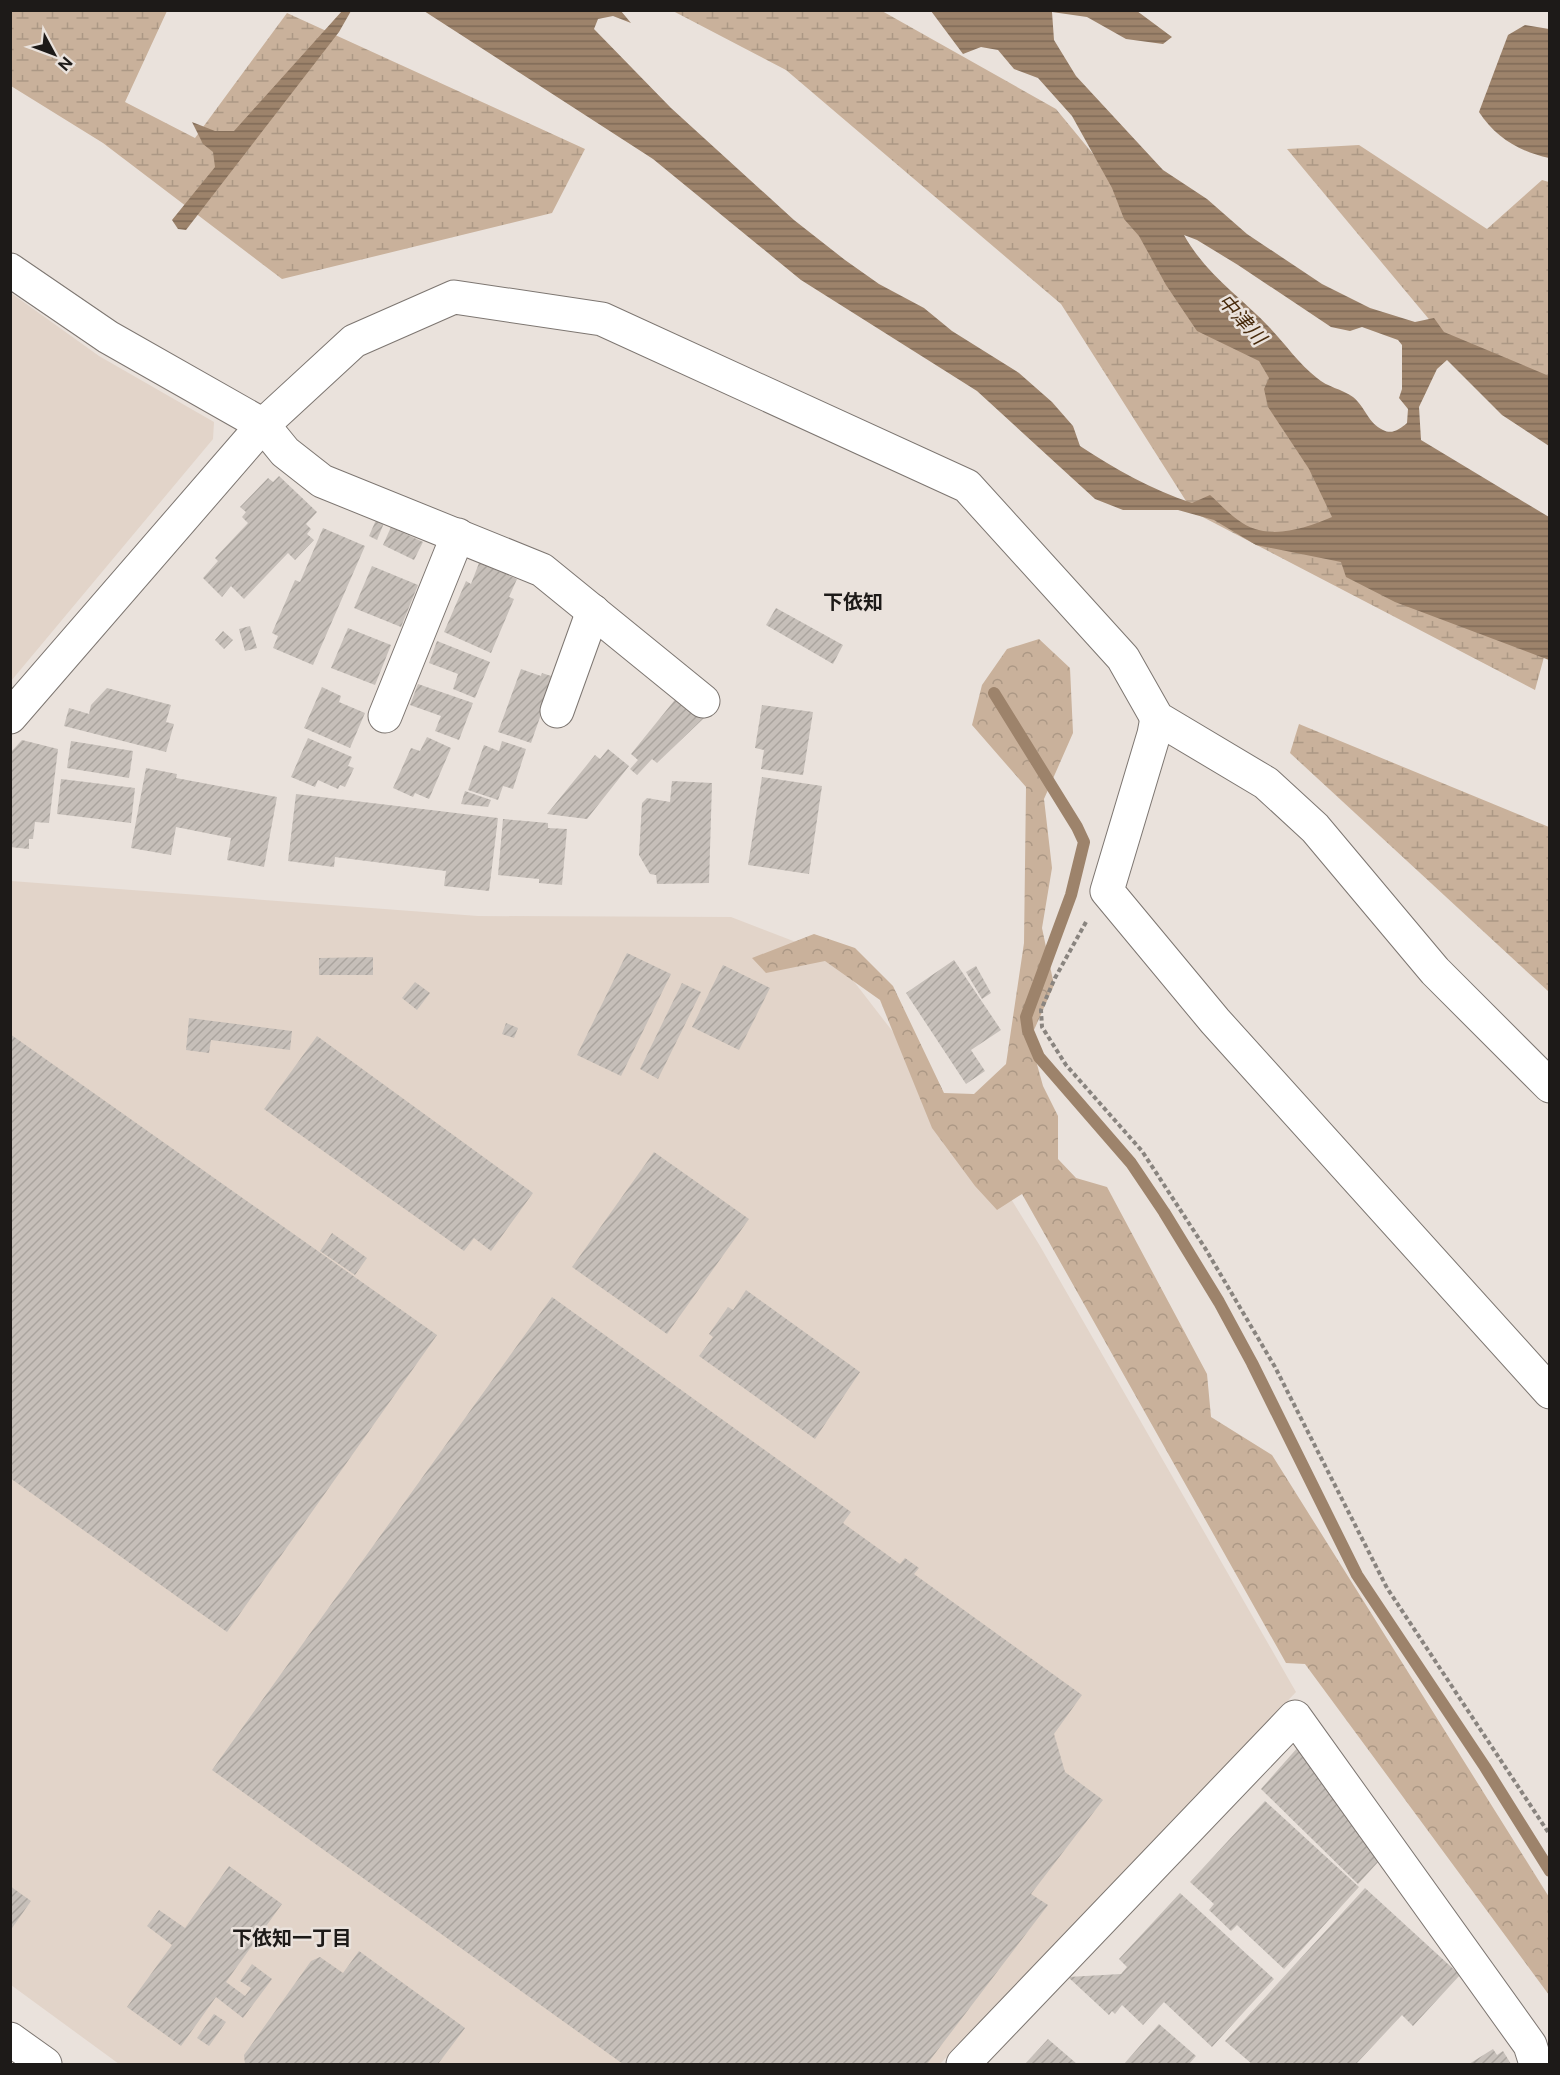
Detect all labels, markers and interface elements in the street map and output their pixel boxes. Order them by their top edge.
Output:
north arrow [24,24,84,84]
text: N [54,53,76,74]
water label: 中津川 [1213,289,1272,351]
district label: 下依知 [823,590,883,614]
district label: 下依知一丁目 [232,1926,352,1950]

